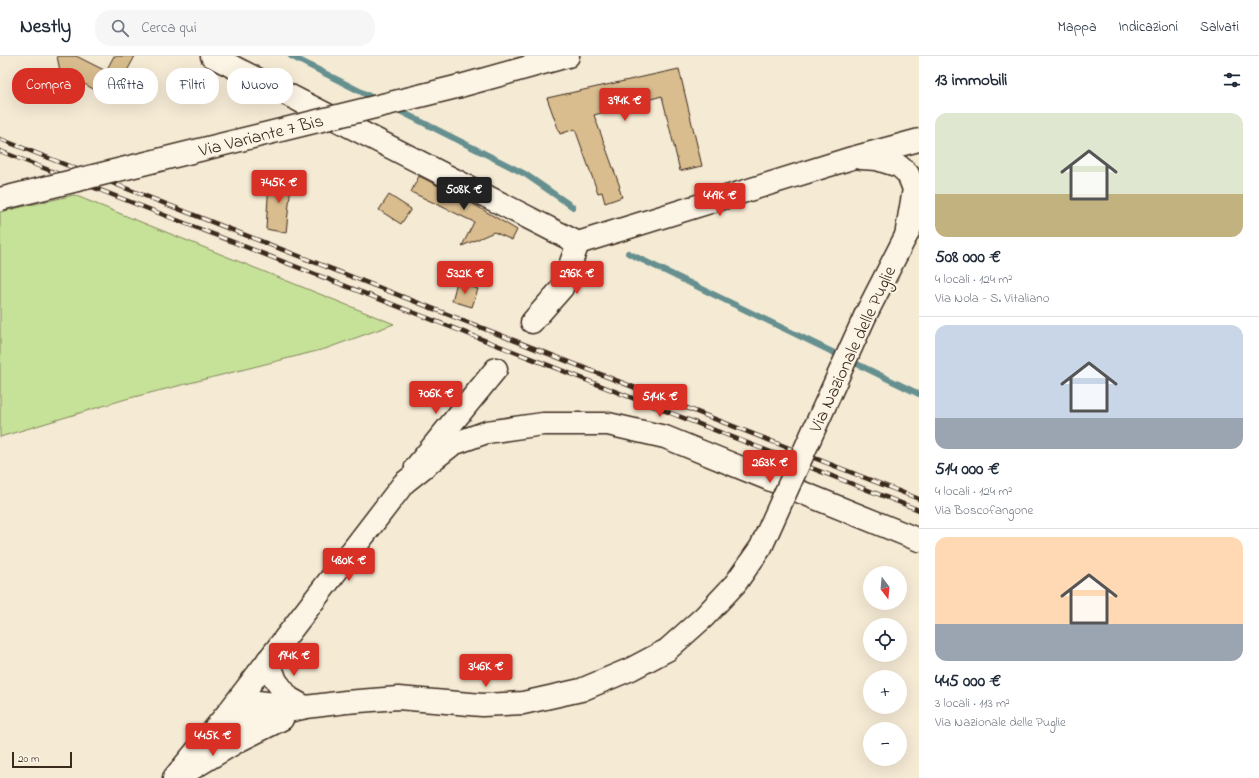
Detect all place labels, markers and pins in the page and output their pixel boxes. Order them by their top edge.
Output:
pin: 394K € [592,88,658,122]
pin: 745K € [246,170,312,204]
pin: 508K € [431,177,497,211]
pin: 449K € [687,183,753,217]
pin: 532K € [432,261,498,295]
pin: 296K € [544,261,610,295]
pin: 706K € [403,381,469,415]
pin: 514K € [627,384,693,418]
pin: 263K € [737,450,803,484]
pin: 480K € [316,548,382,582]
pin: 194K € [261,643,327,677]
pin: 346K € [453,654,519,688]
pin: 445K € [180,723,246,757]

